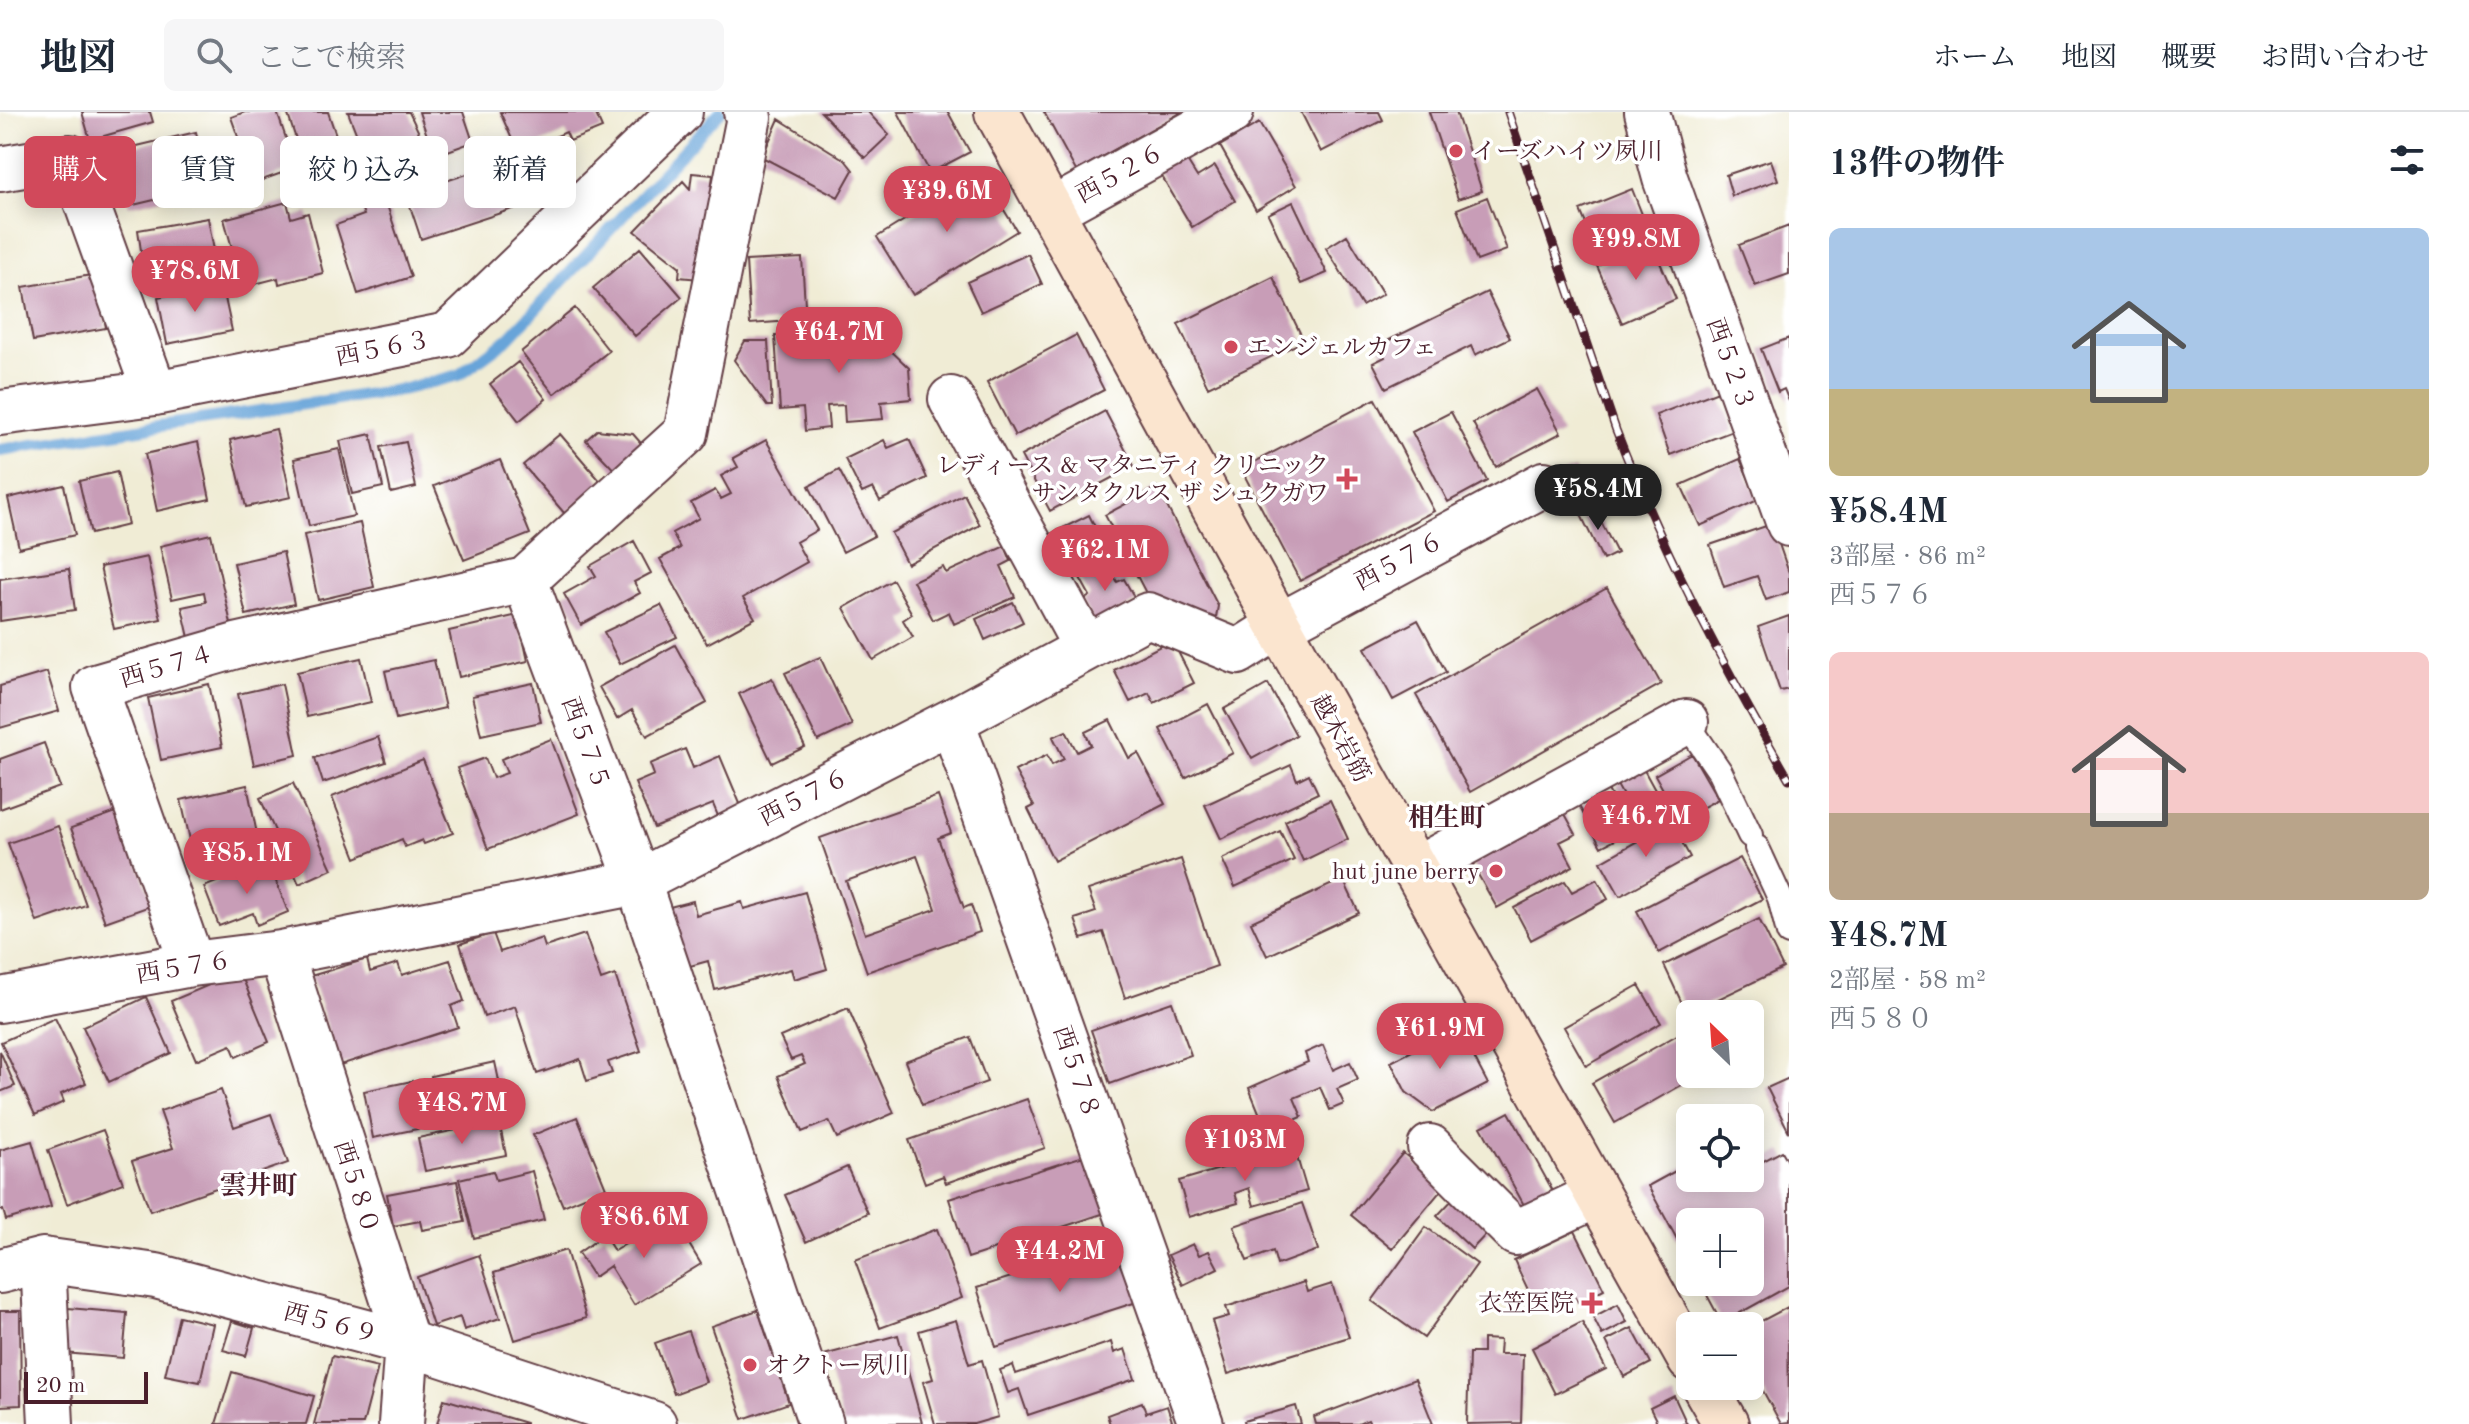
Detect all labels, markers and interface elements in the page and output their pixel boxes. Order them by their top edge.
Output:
search box [164,19,724,91]
icon: search [192,33,236,77]
text: 地図 [40,41,116,79]
text: ここで検索 [256,44,406,74]
text: ホーム [1933,45,2017,73]
text: 地図 [2061,45,2117,73]
text: 概要 [2161,45,2217,73]
text: お問い合わせ [2261,45,2429,73]
chip: 購入 [24,136,136,208]
chip: 賃貸 [152,136,264,208]
chip: 絞り込み [280,136,448,208]
chip: 新着 [464,136,576,208]
icon: filters [2385,138,2429,182]
street label: 西５２６ [1072,139,1169,209]
place label: イーズハイツ夙川 [1472,139,1663,165]
marker: イーズハイツ夙川 [1447,142,1465,160]
text: 13件の物件 [1829,148,2004,182]
pin: ¥39.6M [882,166,1012,234]
text: ¥39.6M [902,179,992,205]
pin: ¥99.8M [1571,214,1701,282]
text: ¥99.8M [1591,227,1681,253]
pin: ¥78.6M [130,246,260,314]
text: ¥78.6M [150,259,240,285]
icon: home [2057,280,2201,424]
pin: ¥64.7M [774,307,904,375]
street label: 西５２３ [1701,315,1759,414]
text: ¥64.7M [794,320,884,346]
street label: 西５６３ [334,327,433,371]
place label: エンジェルカフェ [1247,335,1437,361]
marker: エンジェルカフェ [1222,338,1240,356]
place label: レディース & マタニティ クリニック サンタクルス ザ シュクガワ [936,453,1329,507]
pin: ¥58.4M [1533,464,1663,532]
marker: レディース & マタニティ クリニック サンタクルス ザ シュクガワ [1336,468,1358,490]
text: ¥58.4M [1553,477,1643,503]
text: ¥58.4M [1829,496,1948,530]
pin: ¥62.1M [1040,525,1170,593]
street label: 西５７６ [1351,528,1448,596]
text: ¥62.1M [1060,538,1150,564]
text: 3部屋 · 86 m² [1829,544,1986,570]
text: 西５７６ [1829,583,1933,609]
street label: 西５７４ [118,641,217,693]
street label: 越木岩筋 [1305,690,1376,787]
street label: 西５７５ [556,694,614,793]
icon: home [2057,704,2201,848]
street label: 西５７６ [756,765,853,831]
pin: ¥46.7M [1581,791,1711,859]
district label: 相生町 [1408,803,1486,832]
text: ¥46.7M [1601,804,1691,830]
pin: ¥85.1M [182,828,312,896]
text: ¥85.1M [202,841,292,867]
place label: hut june berry [1332,861,1480,885]
marker: hut june berry [1487,862,1505,880]
text: ¥48.7M [1829,920,1948,954]
street label: 西５７６ [135,948,234,988]
text: 2部屋 · 58 m² [1829,968,1986,994]
north arrow [1676,1000,1764,1088]
map controls [1676,1000,1764,1400]
pin: ¥61.9M [1375,1003,1505,1071]
text: 西５８０ [1829,1007,1933,1033]
text: ¥61.9M [1395,1016,1485,1042]
street label: 西５７８ [1048,1023,1104,1122]
pin: ¥48.7M [397,1078,527,1146]
text: ¥48.7M [417,1091,507,1117]
button: locate [1676,1104,1764,1192]
pin: ¥103M [1189,1115,1301,1183]
text: ¥103M [1203,1128,1287,1154]
street label: 西５８０ [329,1138,383,1237]
district label: 雲井町 [220,1171,298,1200]
pin: ¥86.6M [579,1192,709,1260]
text: ¥86.6M [599,1205,689,1231]
button: + [1676,1208,1764,1296]
pin: ¥44.2M [995,1226,1125,1294]
text: ¥44.2M [1015,1239,1105,1265]
place label: 衣笠医院 [1478,1290,1574,1317]
marker: 衣笠医院 [1581,1292,1603,1314]
street label: 西５６９ [281,1299,380,1349]
button: − [1676,1312,1764,1400]
place label: オクトー夙川 [766,1353,910,1379]
marker: オクトー夙川 [741,1356,759,1374]
scale bar [24,1368,148,1404]
text: 20 m [36,1375,85,1397]

